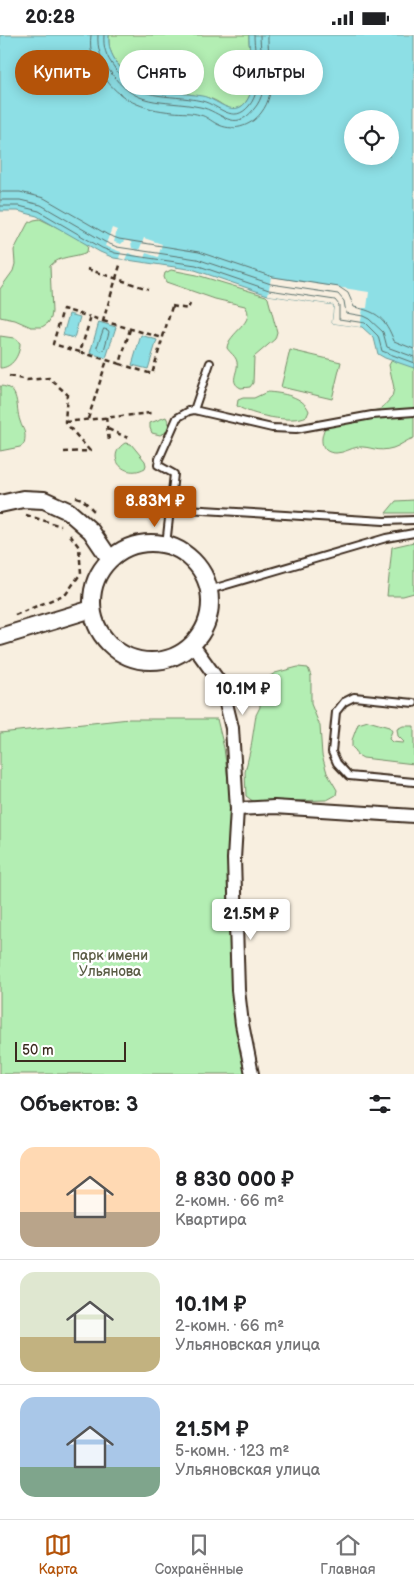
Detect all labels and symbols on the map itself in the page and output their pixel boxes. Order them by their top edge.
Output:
pin: 8.83M ₽ [109,485,201,528]
pin: 10.1M ₽ [197,673,289,716]
pin: 21.5M ₽ [205,899,297,941]
park label: парк имени Ульянова [72,947,148,980]
scale bar [15,1039,126,1062]

